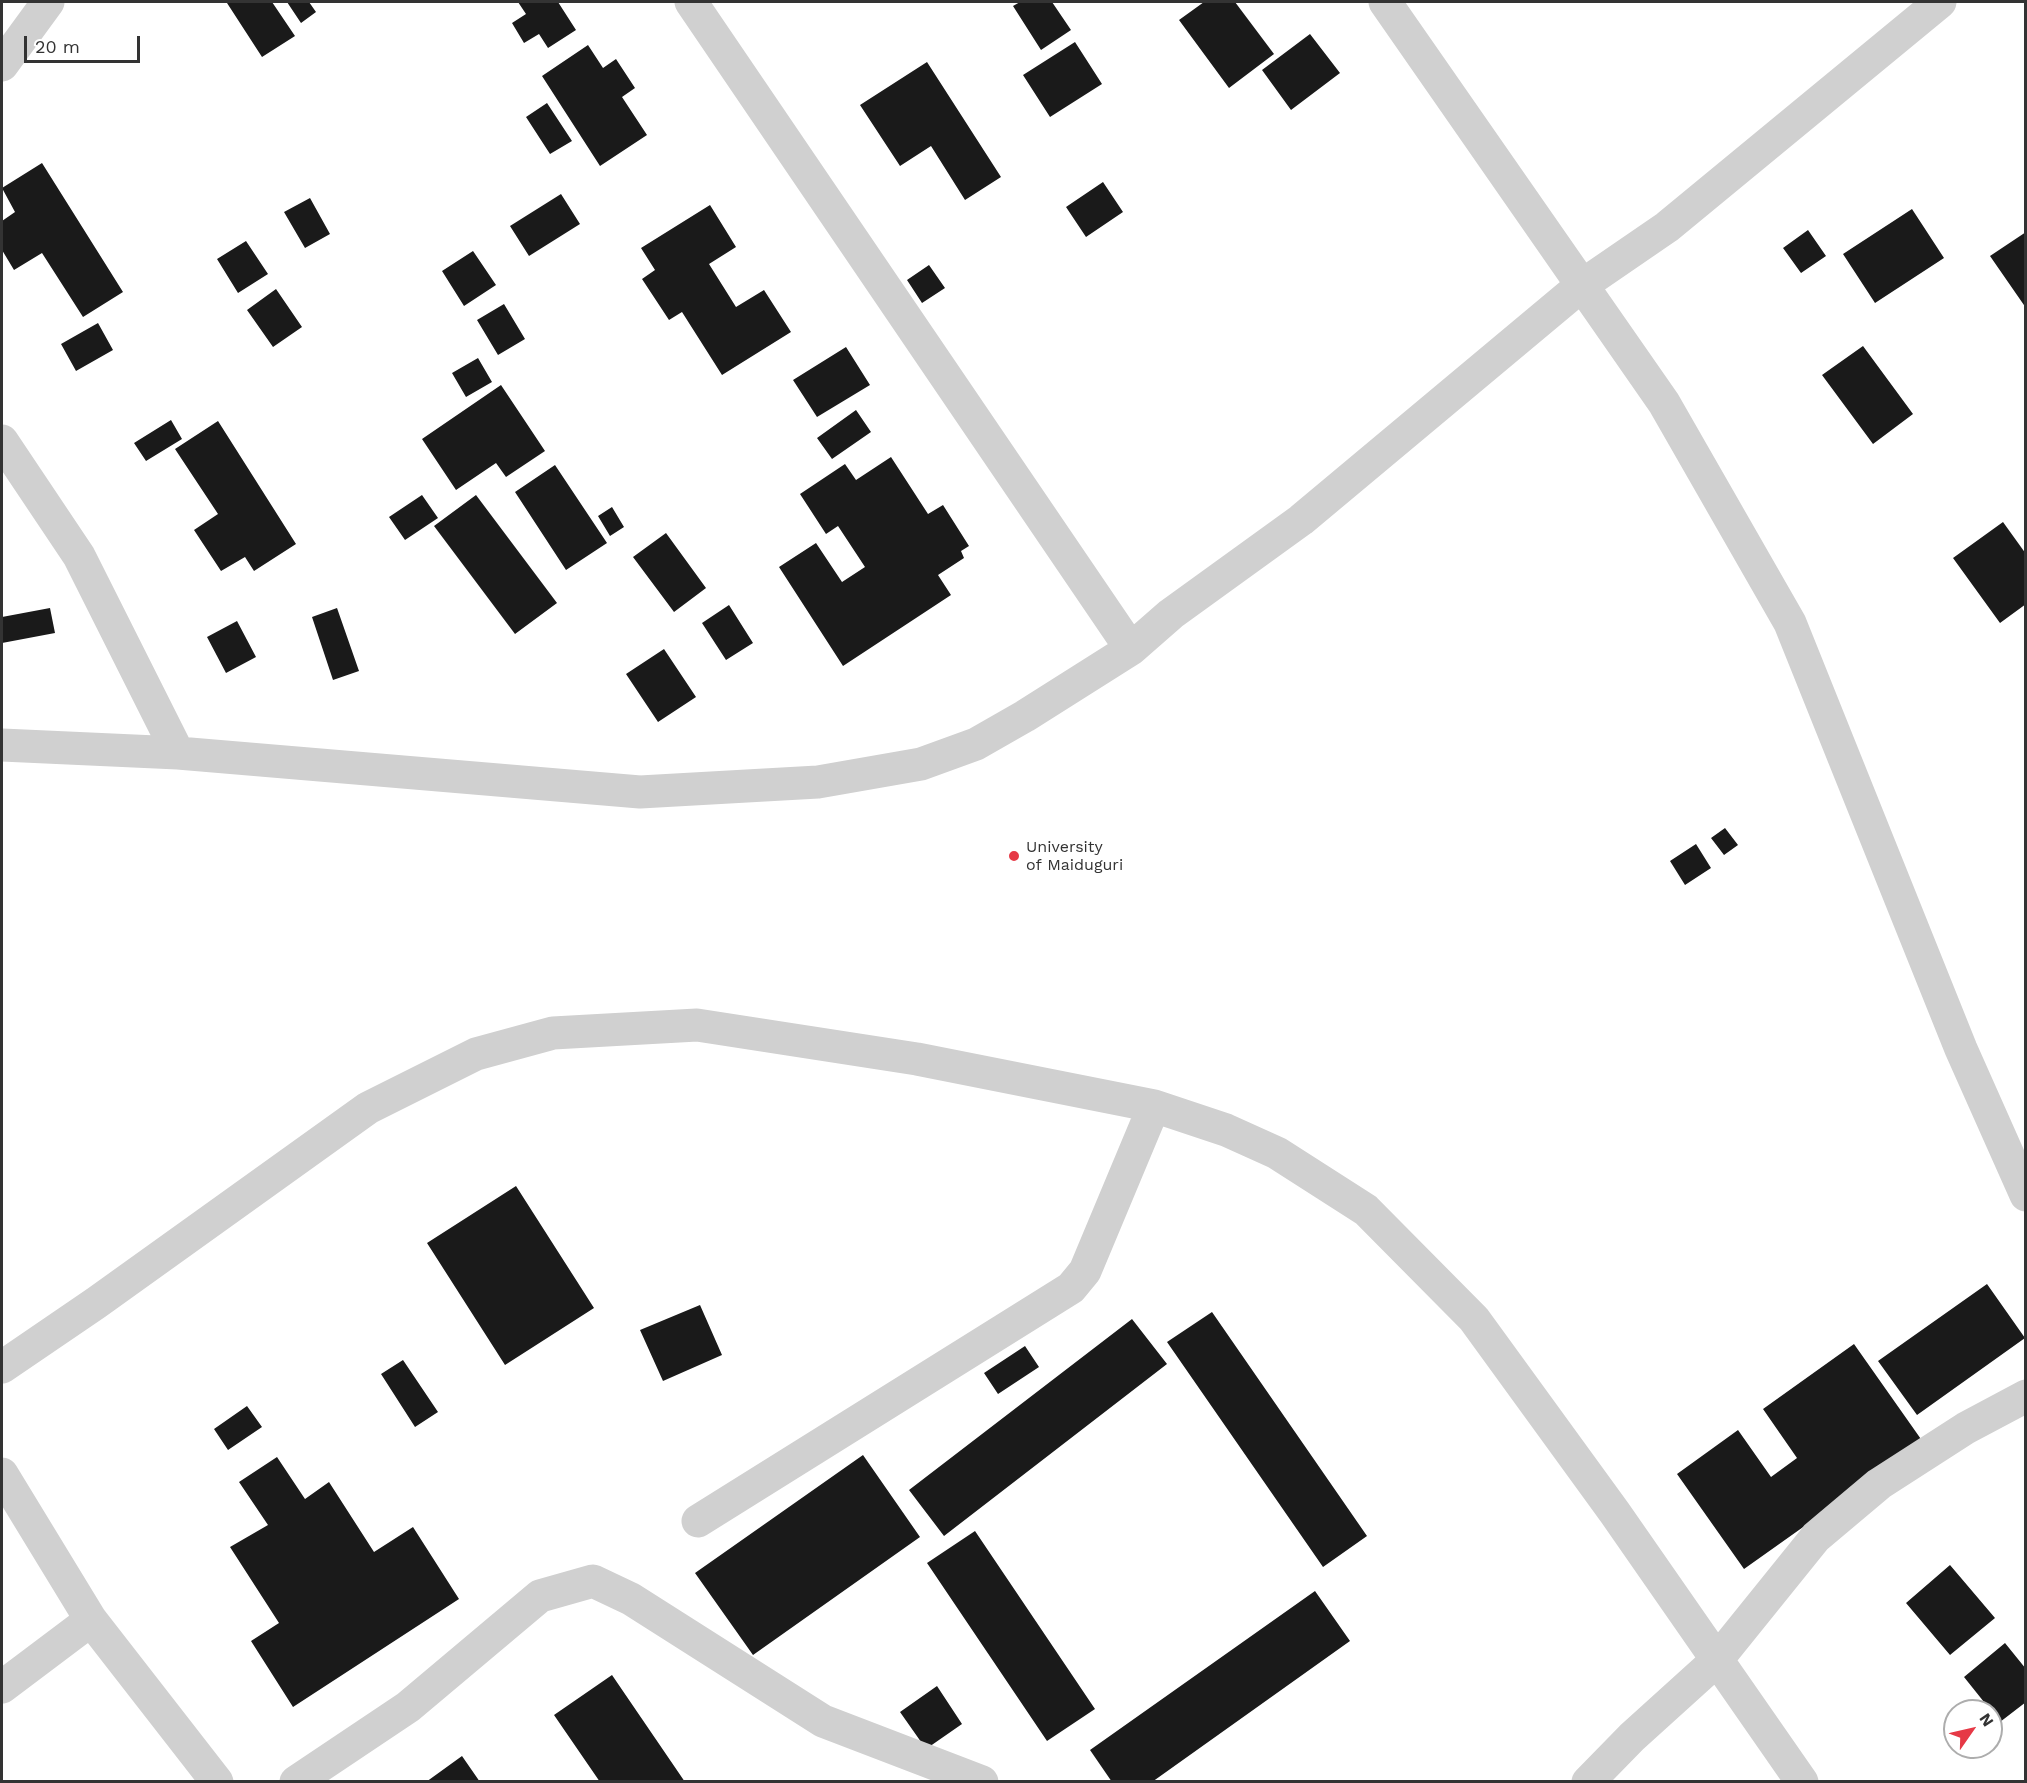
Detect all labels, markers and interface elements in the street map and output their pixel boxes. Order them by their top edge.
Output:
scale bar [27,24,142,62]
text: 20 m [35,36,80,57]
place label: University of Maiduguri [1026,837,1123,875]
marker: University of Maiduguri [1007,849,1021,863]
north arrow [1943,1699,2003,1759]
text: N [1975,1710,1998,1730]

